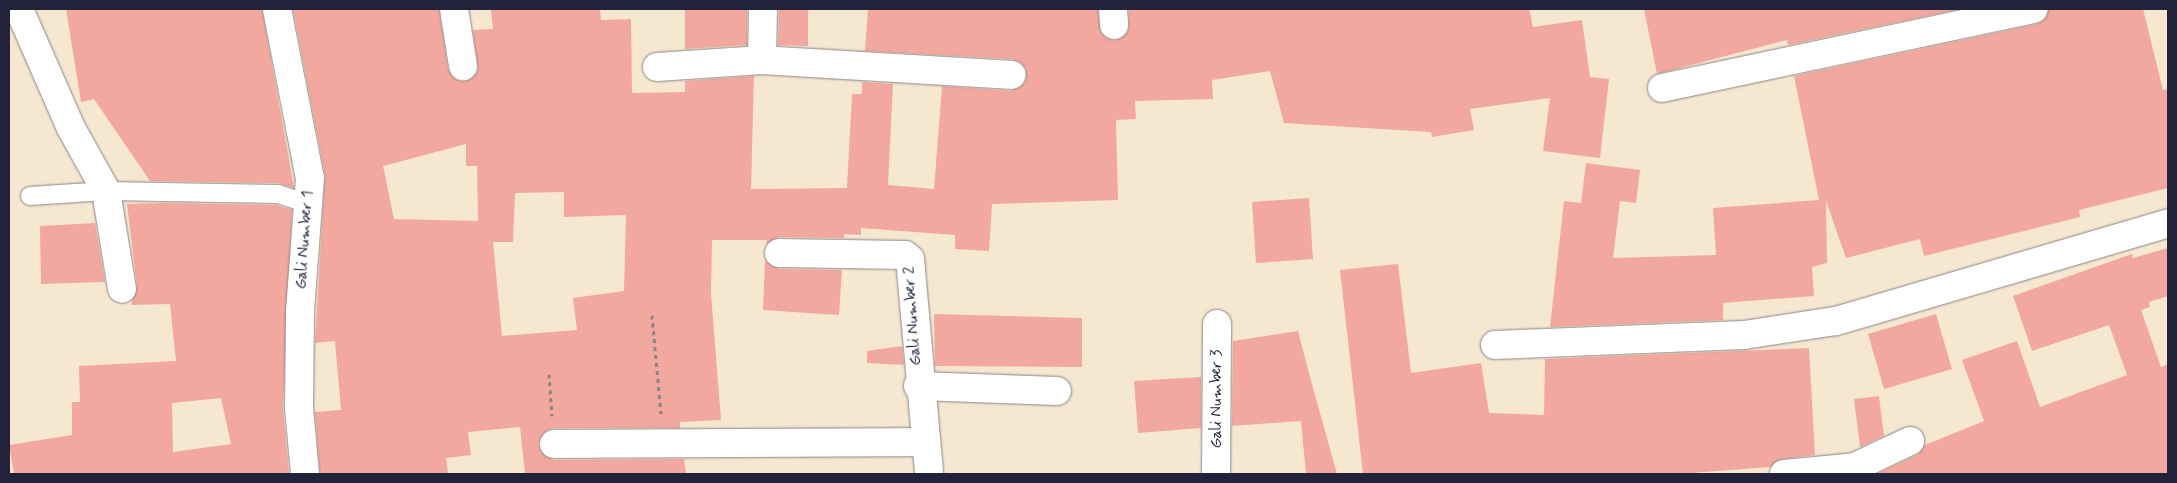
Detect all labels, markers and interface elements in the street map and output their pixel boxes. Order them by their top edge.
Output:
street label: Gali Number 1 [292,190,318,290]
street label: Gali Number 2 [900,266,926,366]
street label: Gali Number 3 [1207,350,1227,448]

